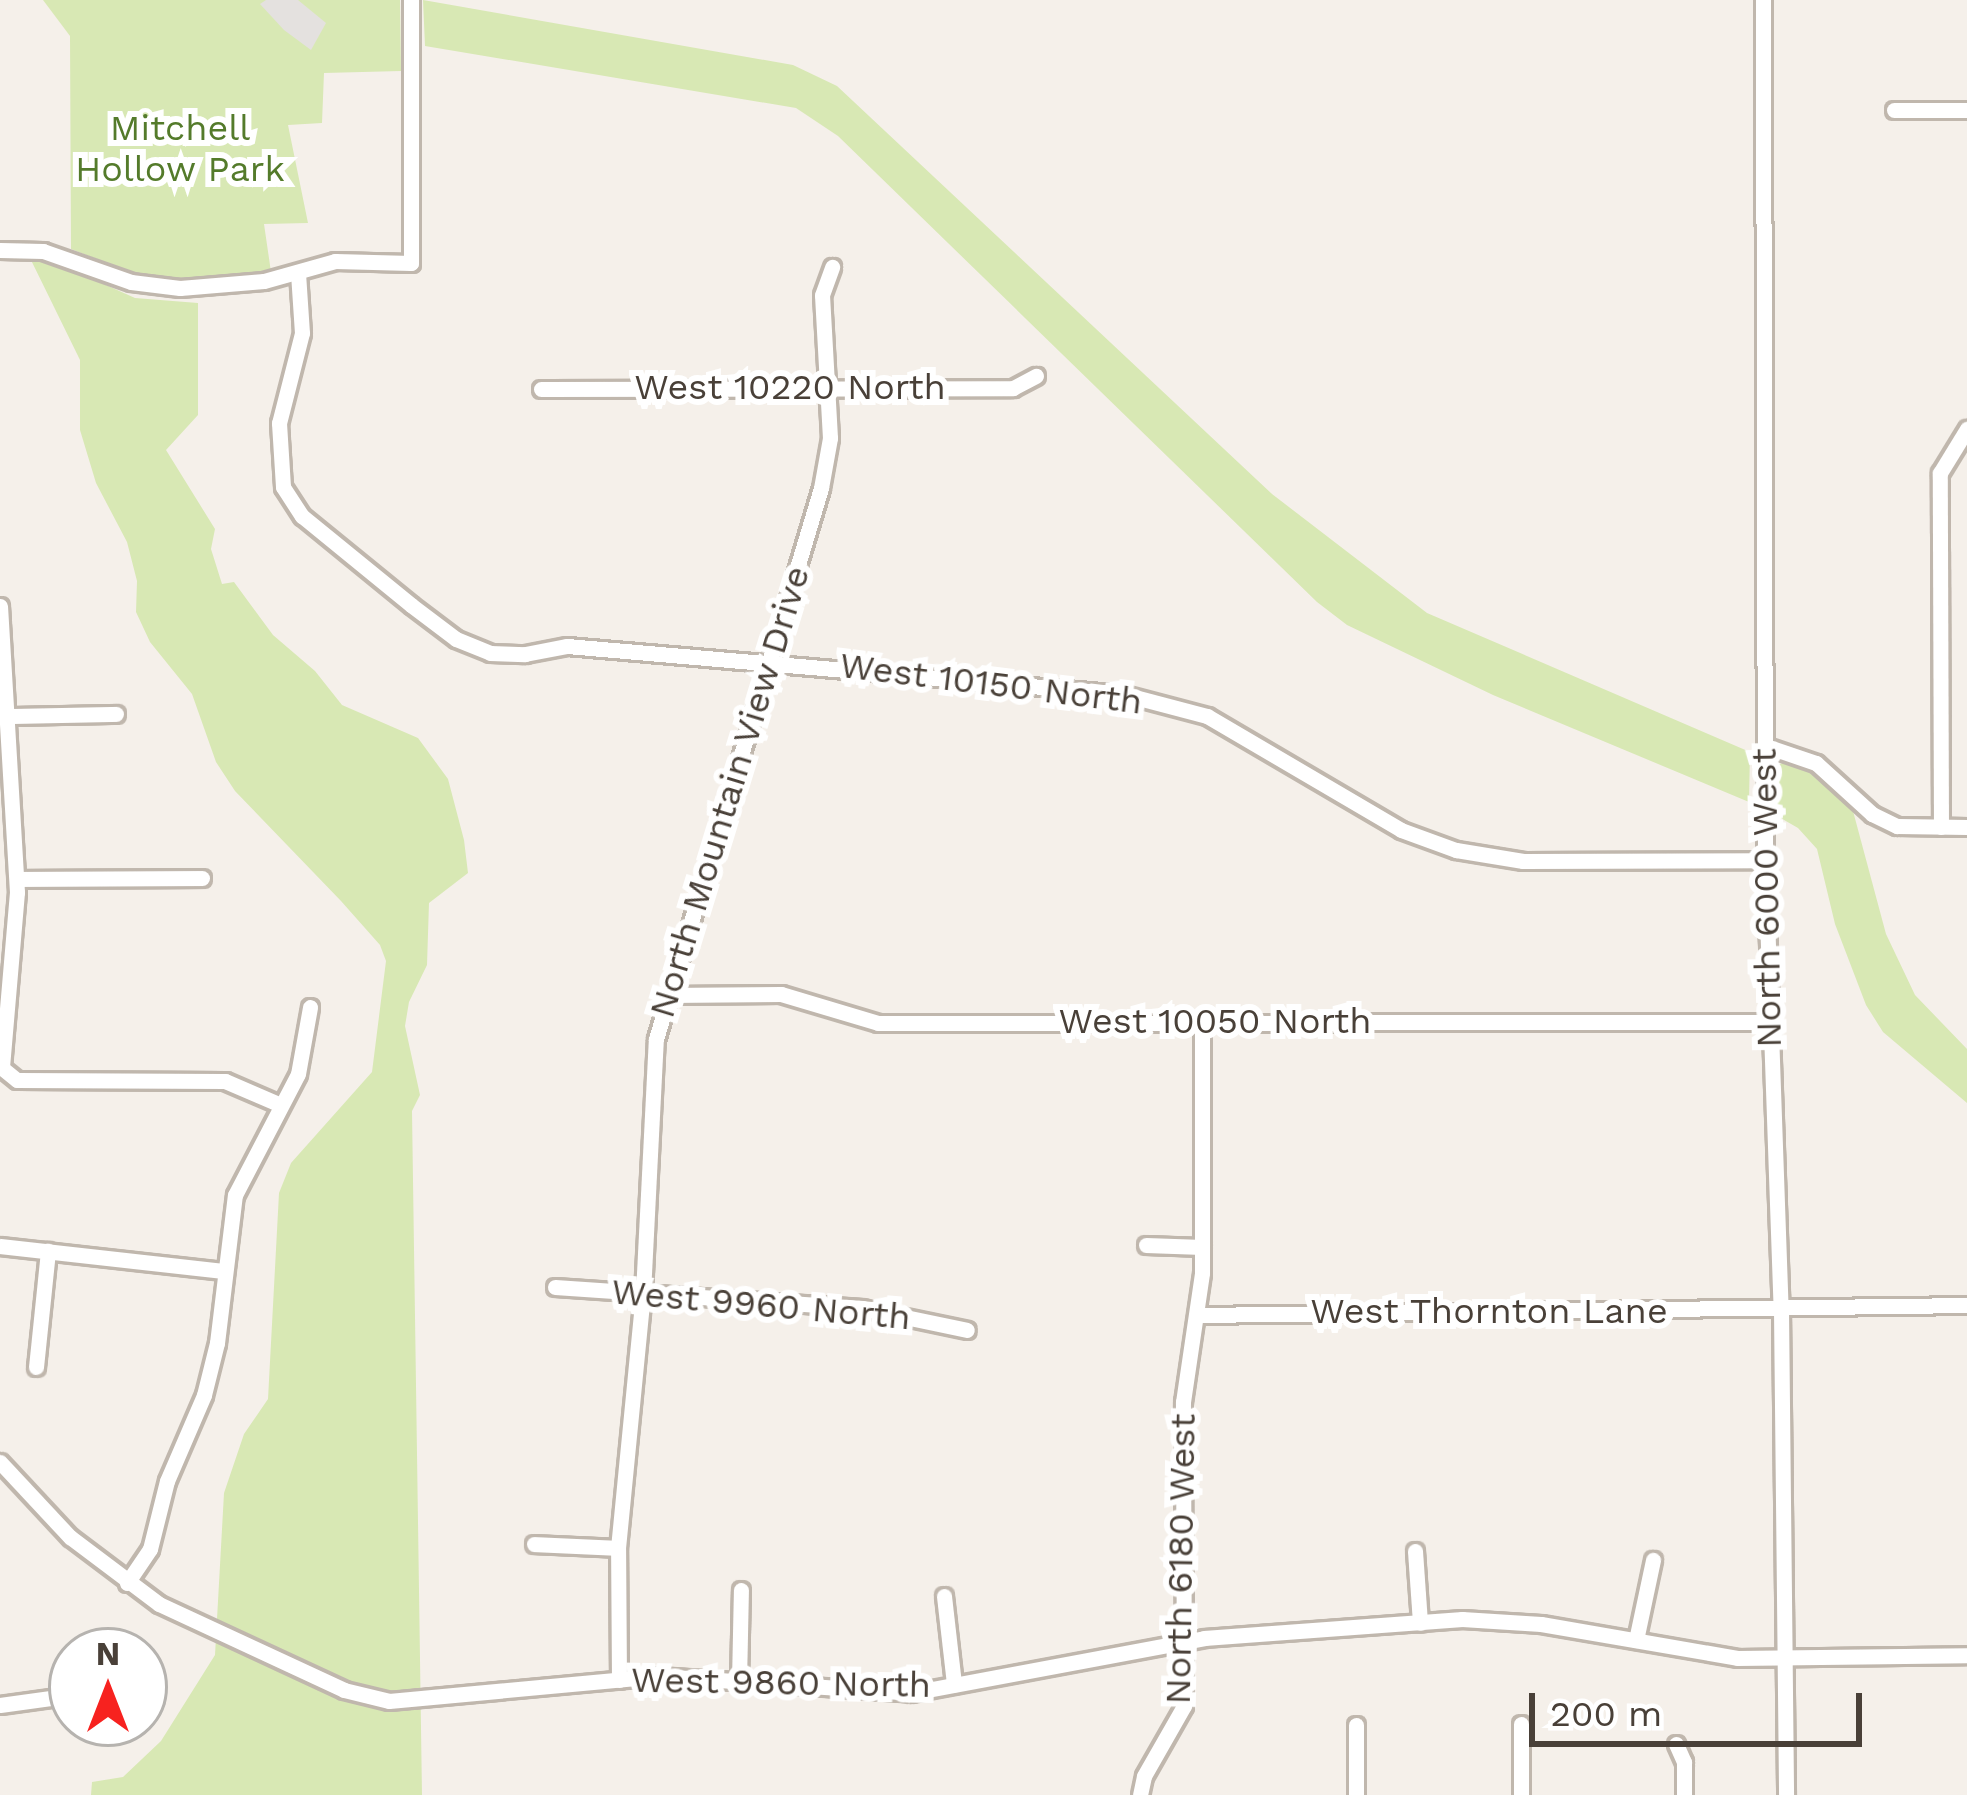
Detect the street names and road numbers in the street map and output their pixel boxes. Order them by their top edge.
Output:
street label: West 10220 North [634,366,946,410]
street label: North Mountain View Drive [640,560,820,1024]
street label: West 10150 North [837,644,1145,724]
street label: North 6000 West [1743,747,1791,1049]
street label: West 10050 North [1058,1000,1372,1044]
street label: West 9960 North [610,1270,912,1340]
street label: West Thornton Lane [1310,1290,1668,1334]
street label: North 6180 West [1157,1413,1205,1705]
street label: West 9860 North [631,1659,931,1707]

